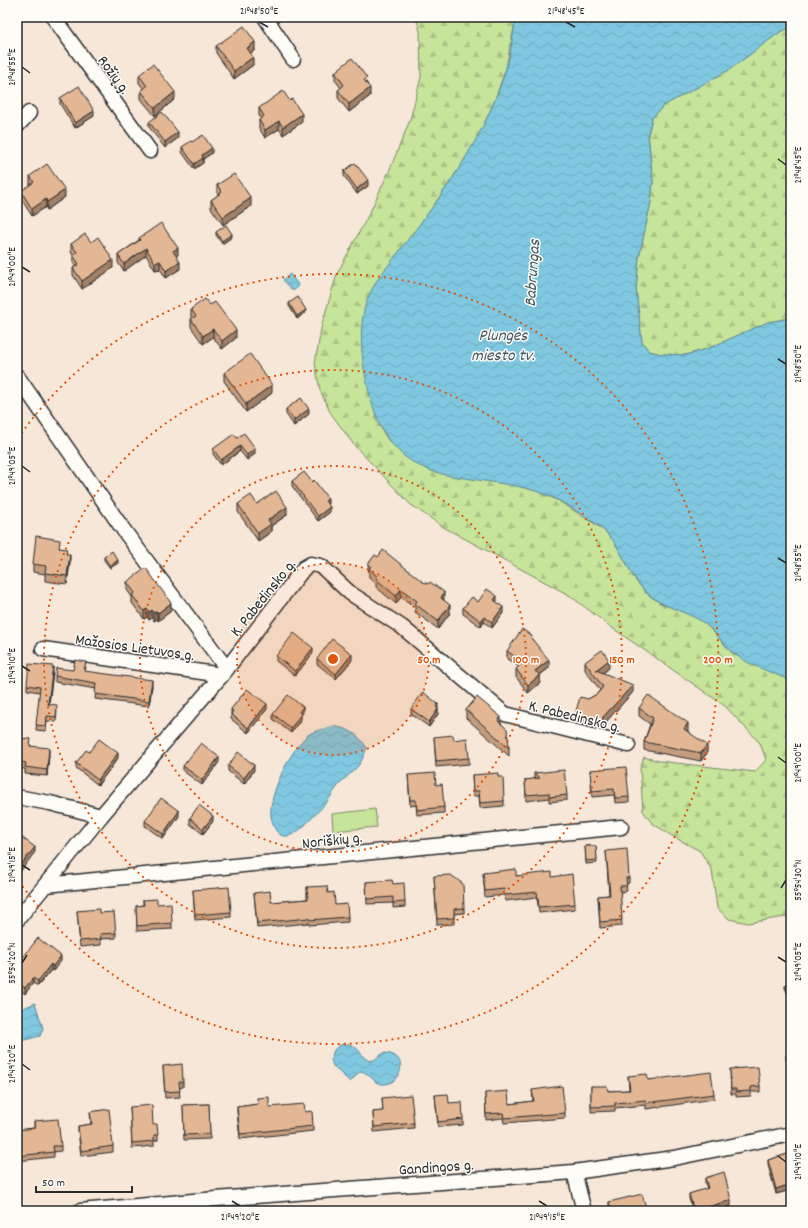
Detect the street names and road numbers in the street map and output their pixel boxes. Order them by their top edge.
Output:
street label: Rožių g. [91,51,135,100]
street label: K. Pabedinsko g. [225,555,302,642]
street label: Mažosios Lietuvos g. [74,629,196,668]
street label: K. Pabedinsko g. [526,695,623,740]
street label: Noriškių g. [301,827,364,856]
street label: Gandingos g. [398,1154,474,1183]

